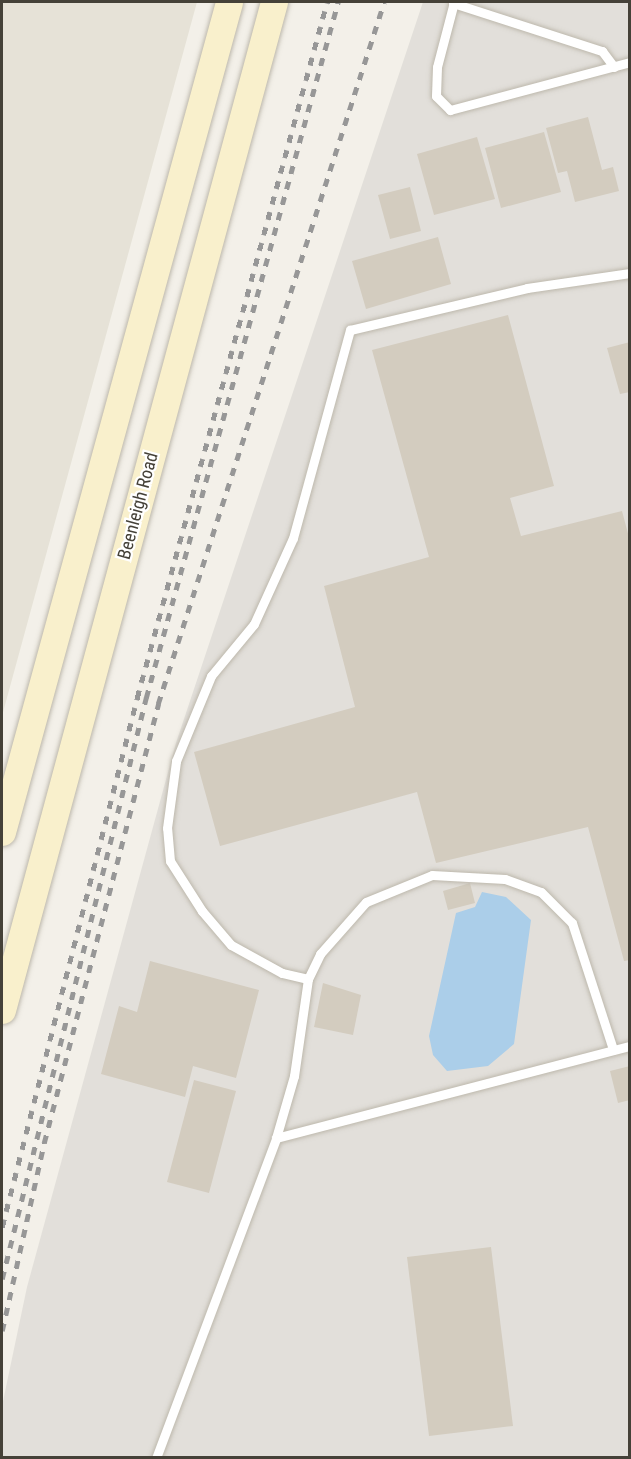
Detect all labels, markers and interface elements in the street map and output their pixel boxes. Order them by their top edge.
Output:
street label: Beenleigh Road [113,450,163,562]

